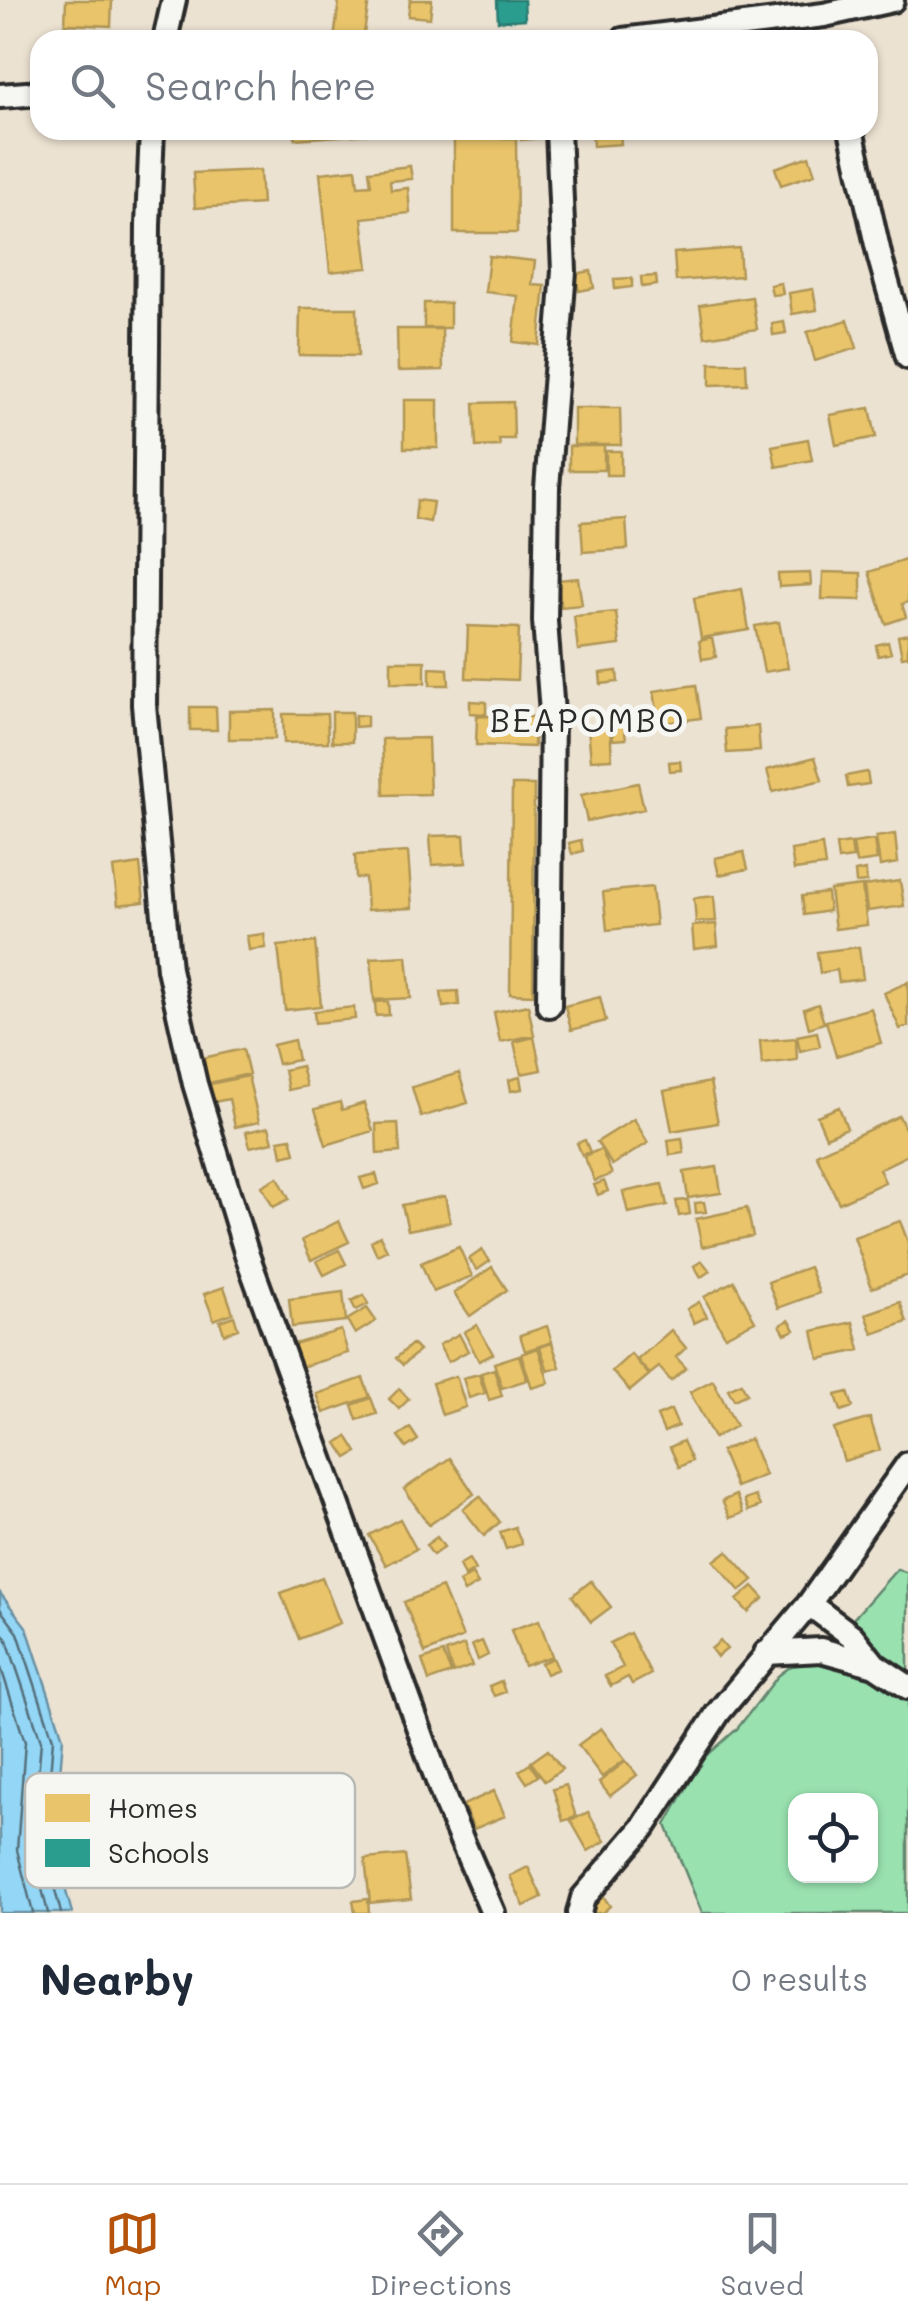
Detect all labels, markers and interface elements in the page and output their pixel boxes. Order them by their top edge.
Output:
search box [30,30,878,140]
icon: search [65,58,120,113]
text: Search here [145,60,376,110]
district label: BEAPOMBO [490,698,686,740]
legend [25,1773,355,1888]
text: Homes [108,1789,198,1825]
map controls [788,1793,878,1883]
button: locate [788,1793,878,1883]
text: Schools [108,1834,210,1870]
text: Nearby [40,1951,194,2006]
text: 0 results [731,1957,868,1999]
tab: Map [104,2206,161,2302]
tab: Directions [370,2206,512,2302]
tab: Saved [721,2206,804,2302]

